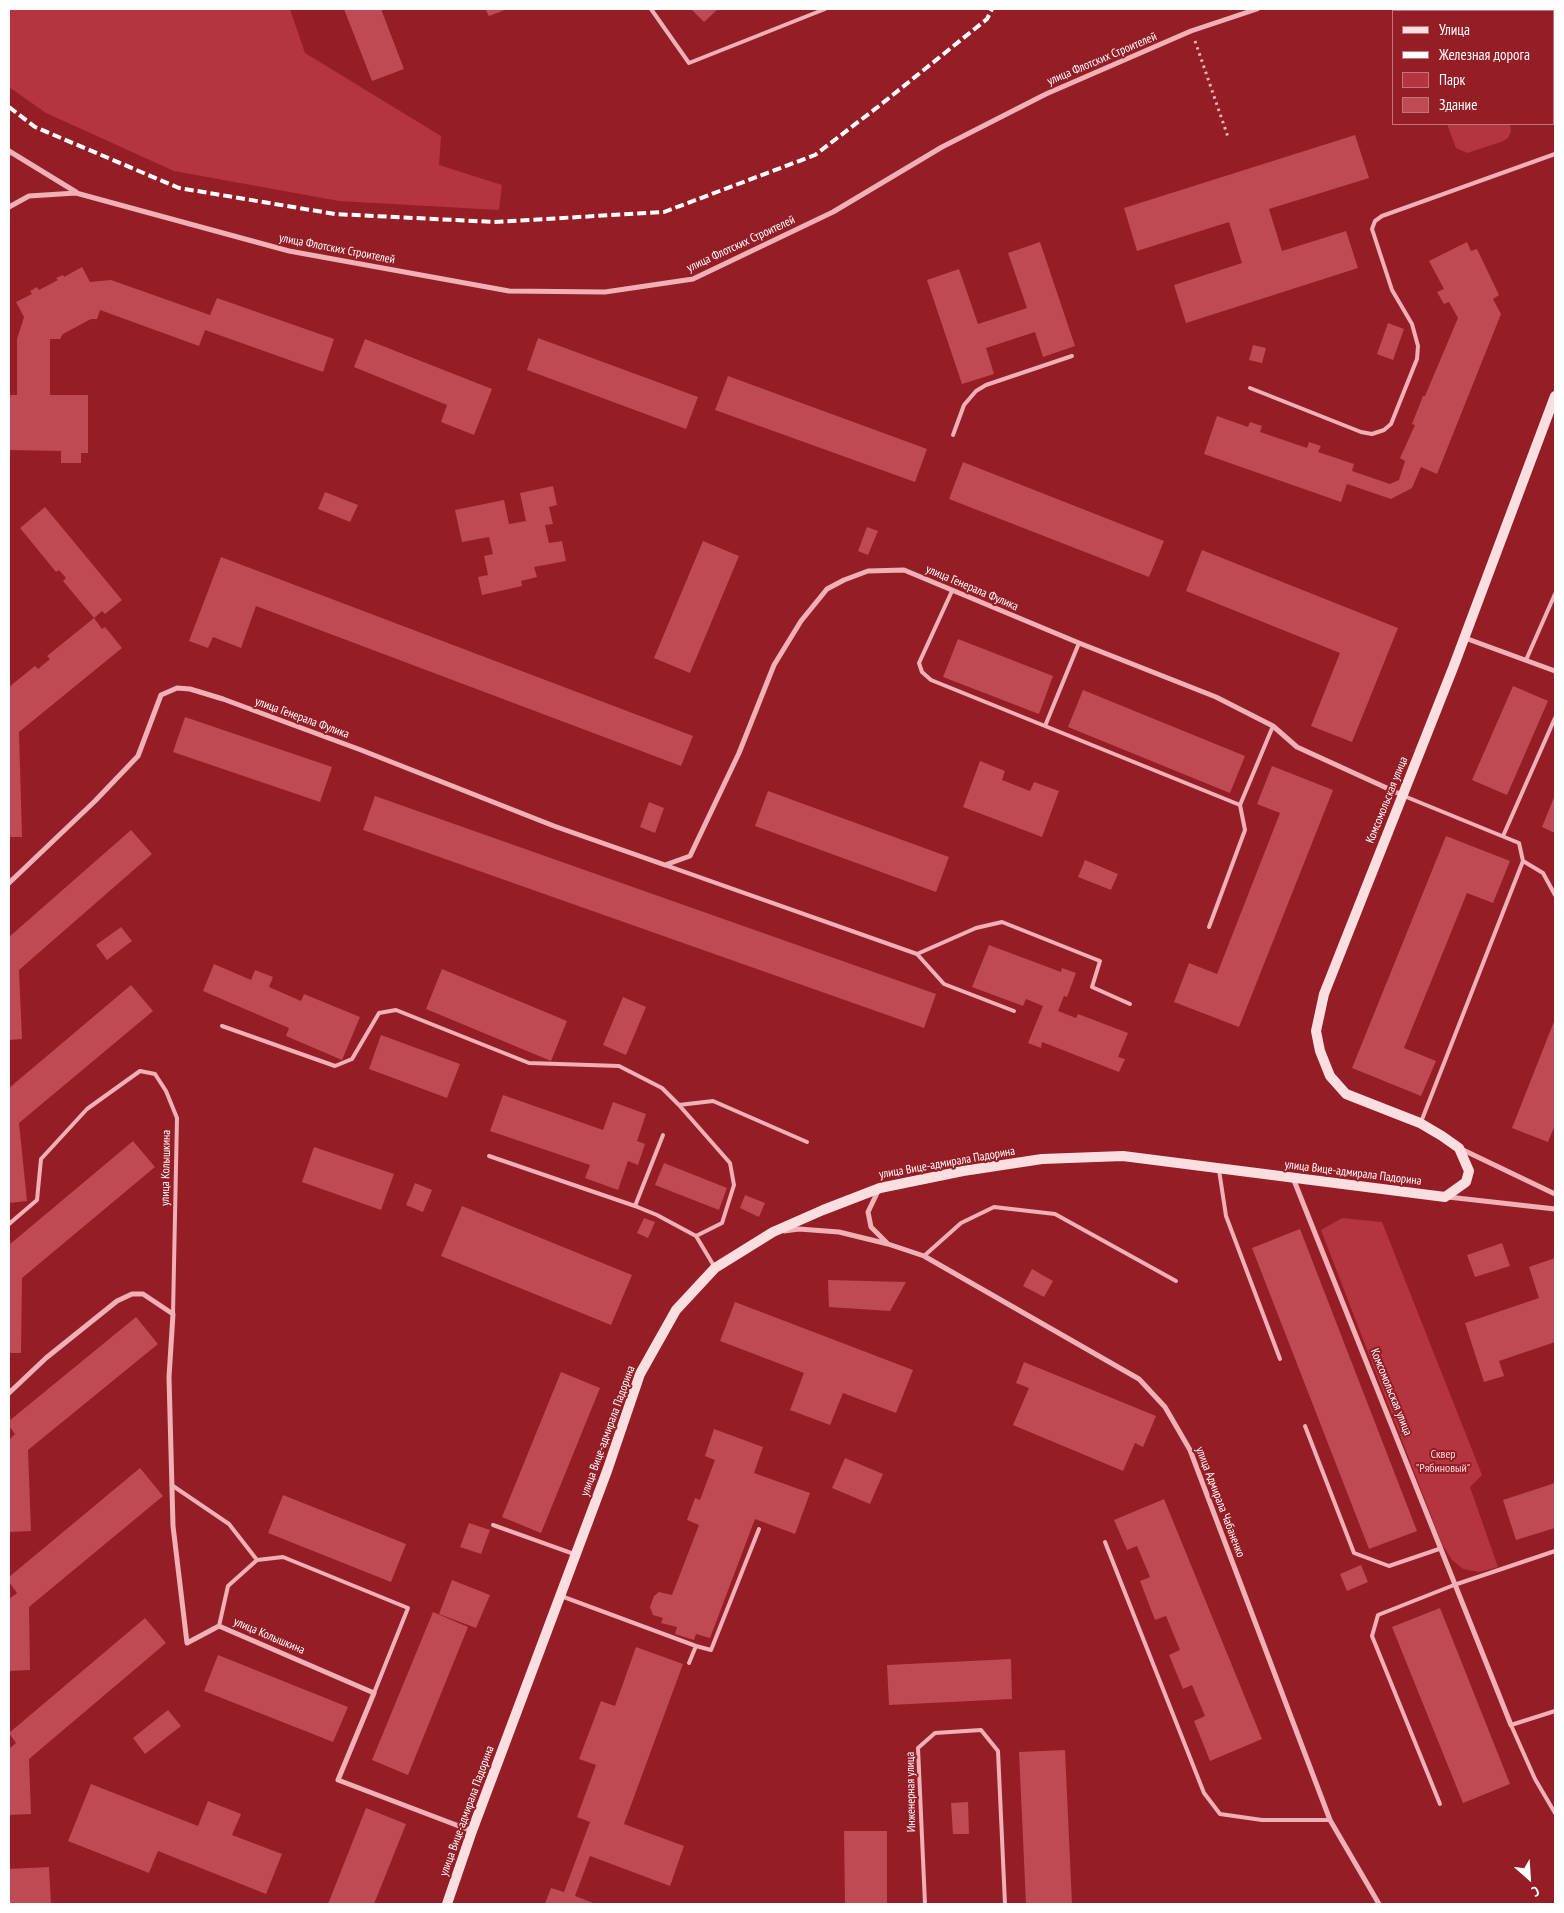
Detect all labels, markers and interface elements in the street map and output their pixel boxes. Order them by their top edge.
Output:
legend [1392,10,1554,125]
text: Улица [1439,20,1470,39]
street label: улица Флотских Строителей [1045,29,1159,89]
text: Железная дорога [1439,45,1530,64]
text: Парк [1439,70,1465,89]
text: Здание [1439,95,1477,114]
street label: улица Флотских Строителей [685,213,797,275]
street label: улица Флотских Строителей [278,231,396,267]
street label: улица Генерала Фулика [924,562,1020,614]
street label: улица Генерала Фулика [253,694,351,742]
street label: Комсомольская улица [1363,755,1411,845]
street label: улица Колышкина [158,1130,174,1206]
street label: улица Вице-адмирала Падорина [878,1144,1016,1182]
street label: улица Вице-адмирала Падорина [1284,1157,1422,1189]
street label: Комсомольская улица [1367,1347,1415,1437]
street label: улица Вице-адмирала Падорина [578,1364,638,1498]
street label: улица Адмирала Чабаненко [1192,1445,1248,1559]
park label: Сквер "Рябиновый" [1416,1448,1470,1476]
street label: улица Колышкина [231,1615,307,1657]
street label: улица Вице-адмирала Падорина [437,1744,497,1878]
street label: Инженерная улица [903,1752,919,1832]
north arrow [1504,1853,1554,1903]
text: С [1529,1882,1542,1901]

